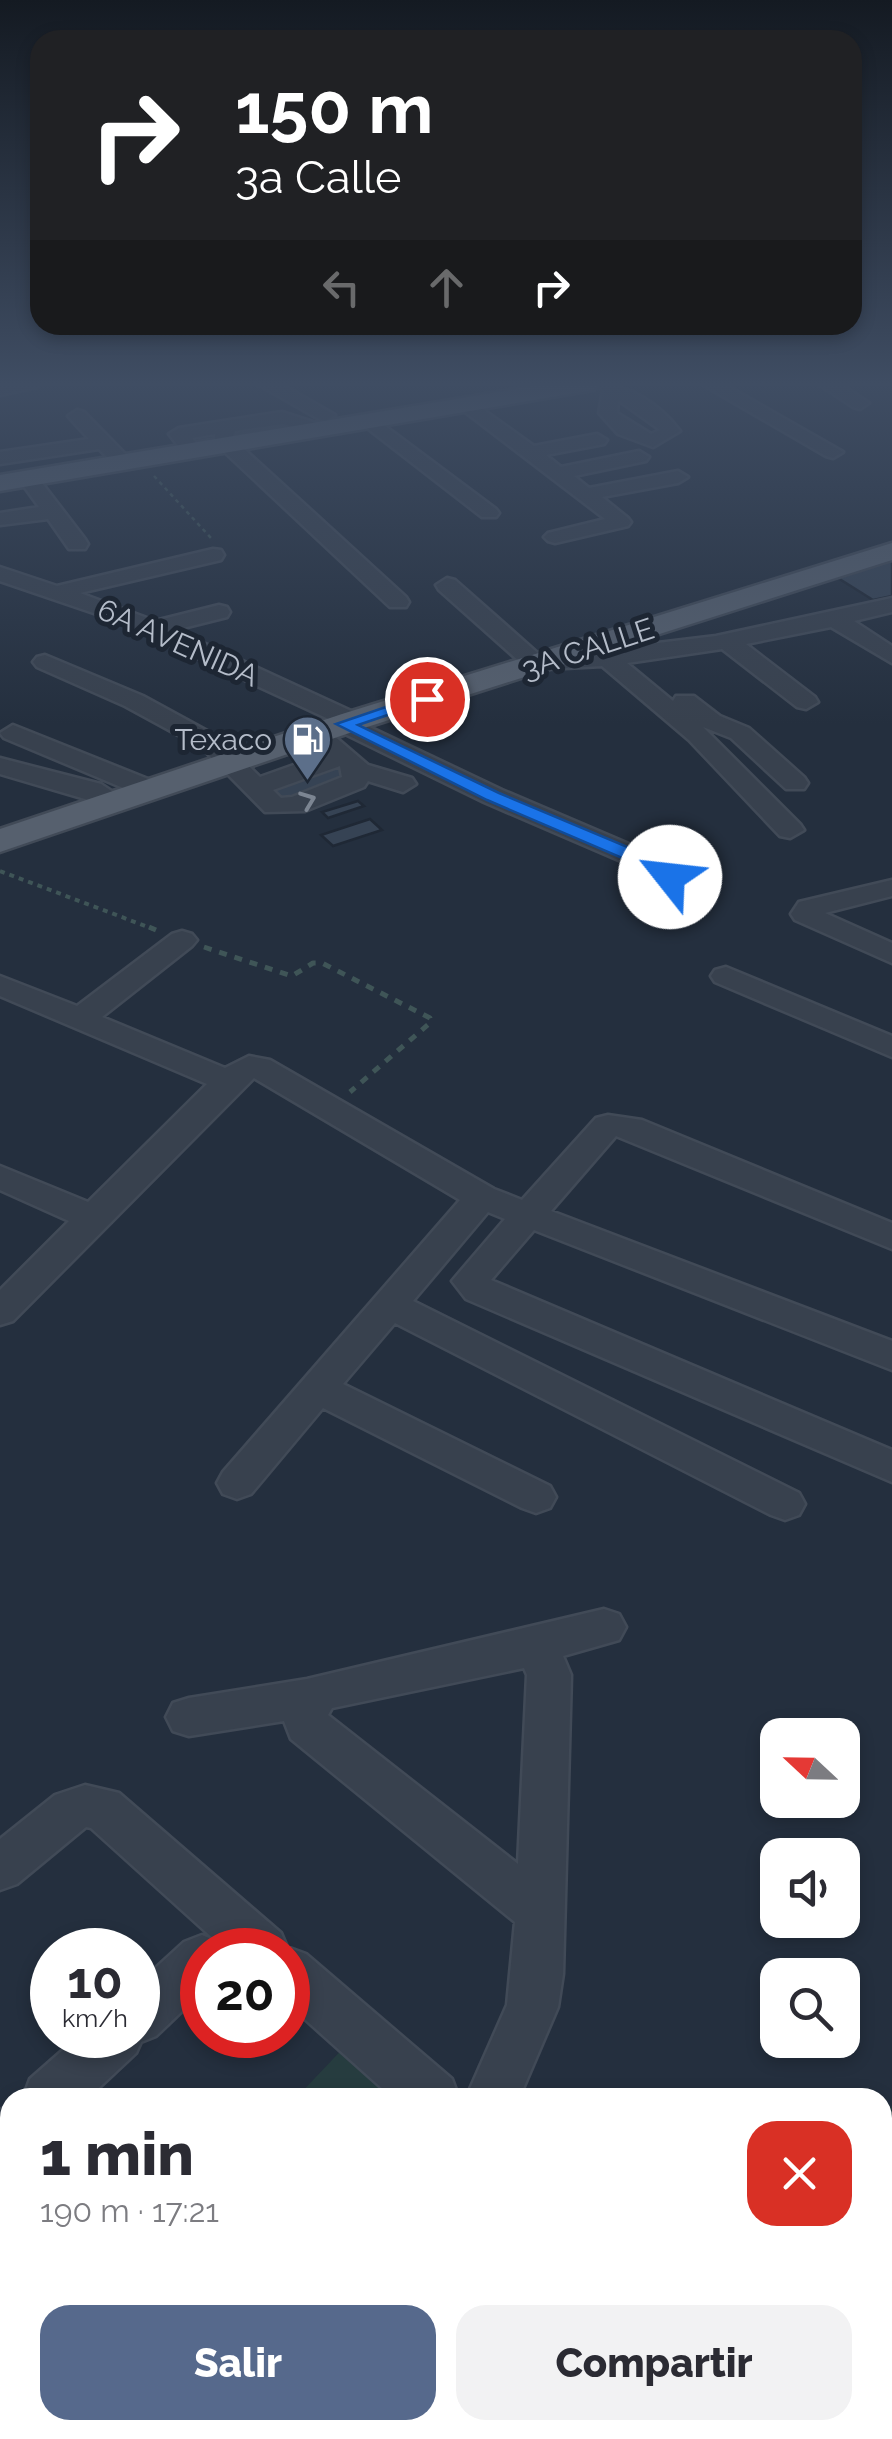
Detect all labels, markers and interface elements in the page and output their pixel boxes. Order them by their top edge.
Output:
text: 150 m [235,67,433,149]
icon: right [70,70,200,200]
text: 3a Calle [235,151,401,204]
icon: left [314,260,369,315]
icon: ahead [419,260,474,315]
icon: right [524,260,579,315]
street label: 6A AVENIDA [92,591,264,694]
street label: 3A CALLE [517,611,658,686]
pin [385,657,470,742]
icon: arrive [400,672,455,727]
fuel station icon: Texaco [281,714,333,782]
place label: Texaco [175,722,272,757]
one-way arrow [298,791,315,811]
position arrow [618,825,722,929]
north arrow [760,1718,860,1818]
map controls [760,1718,860,2058]
button: sound [760,1838,860,1938]
speed limit sign: 20 [180,1928,310,2058]
text: 10 [67,1951,123,2010]
button: search [760,1958,860,2058]
text: km/h [62,2003,128,2033]
text: 1 min [40,2119,194,2189]
button: close [747,2121,852,2226]
text: 190 m · 17:21 [40,2192,219,2229]
button: Salir [40,2305,436,2420]
button: Compartir [456,2305,852,2420]

